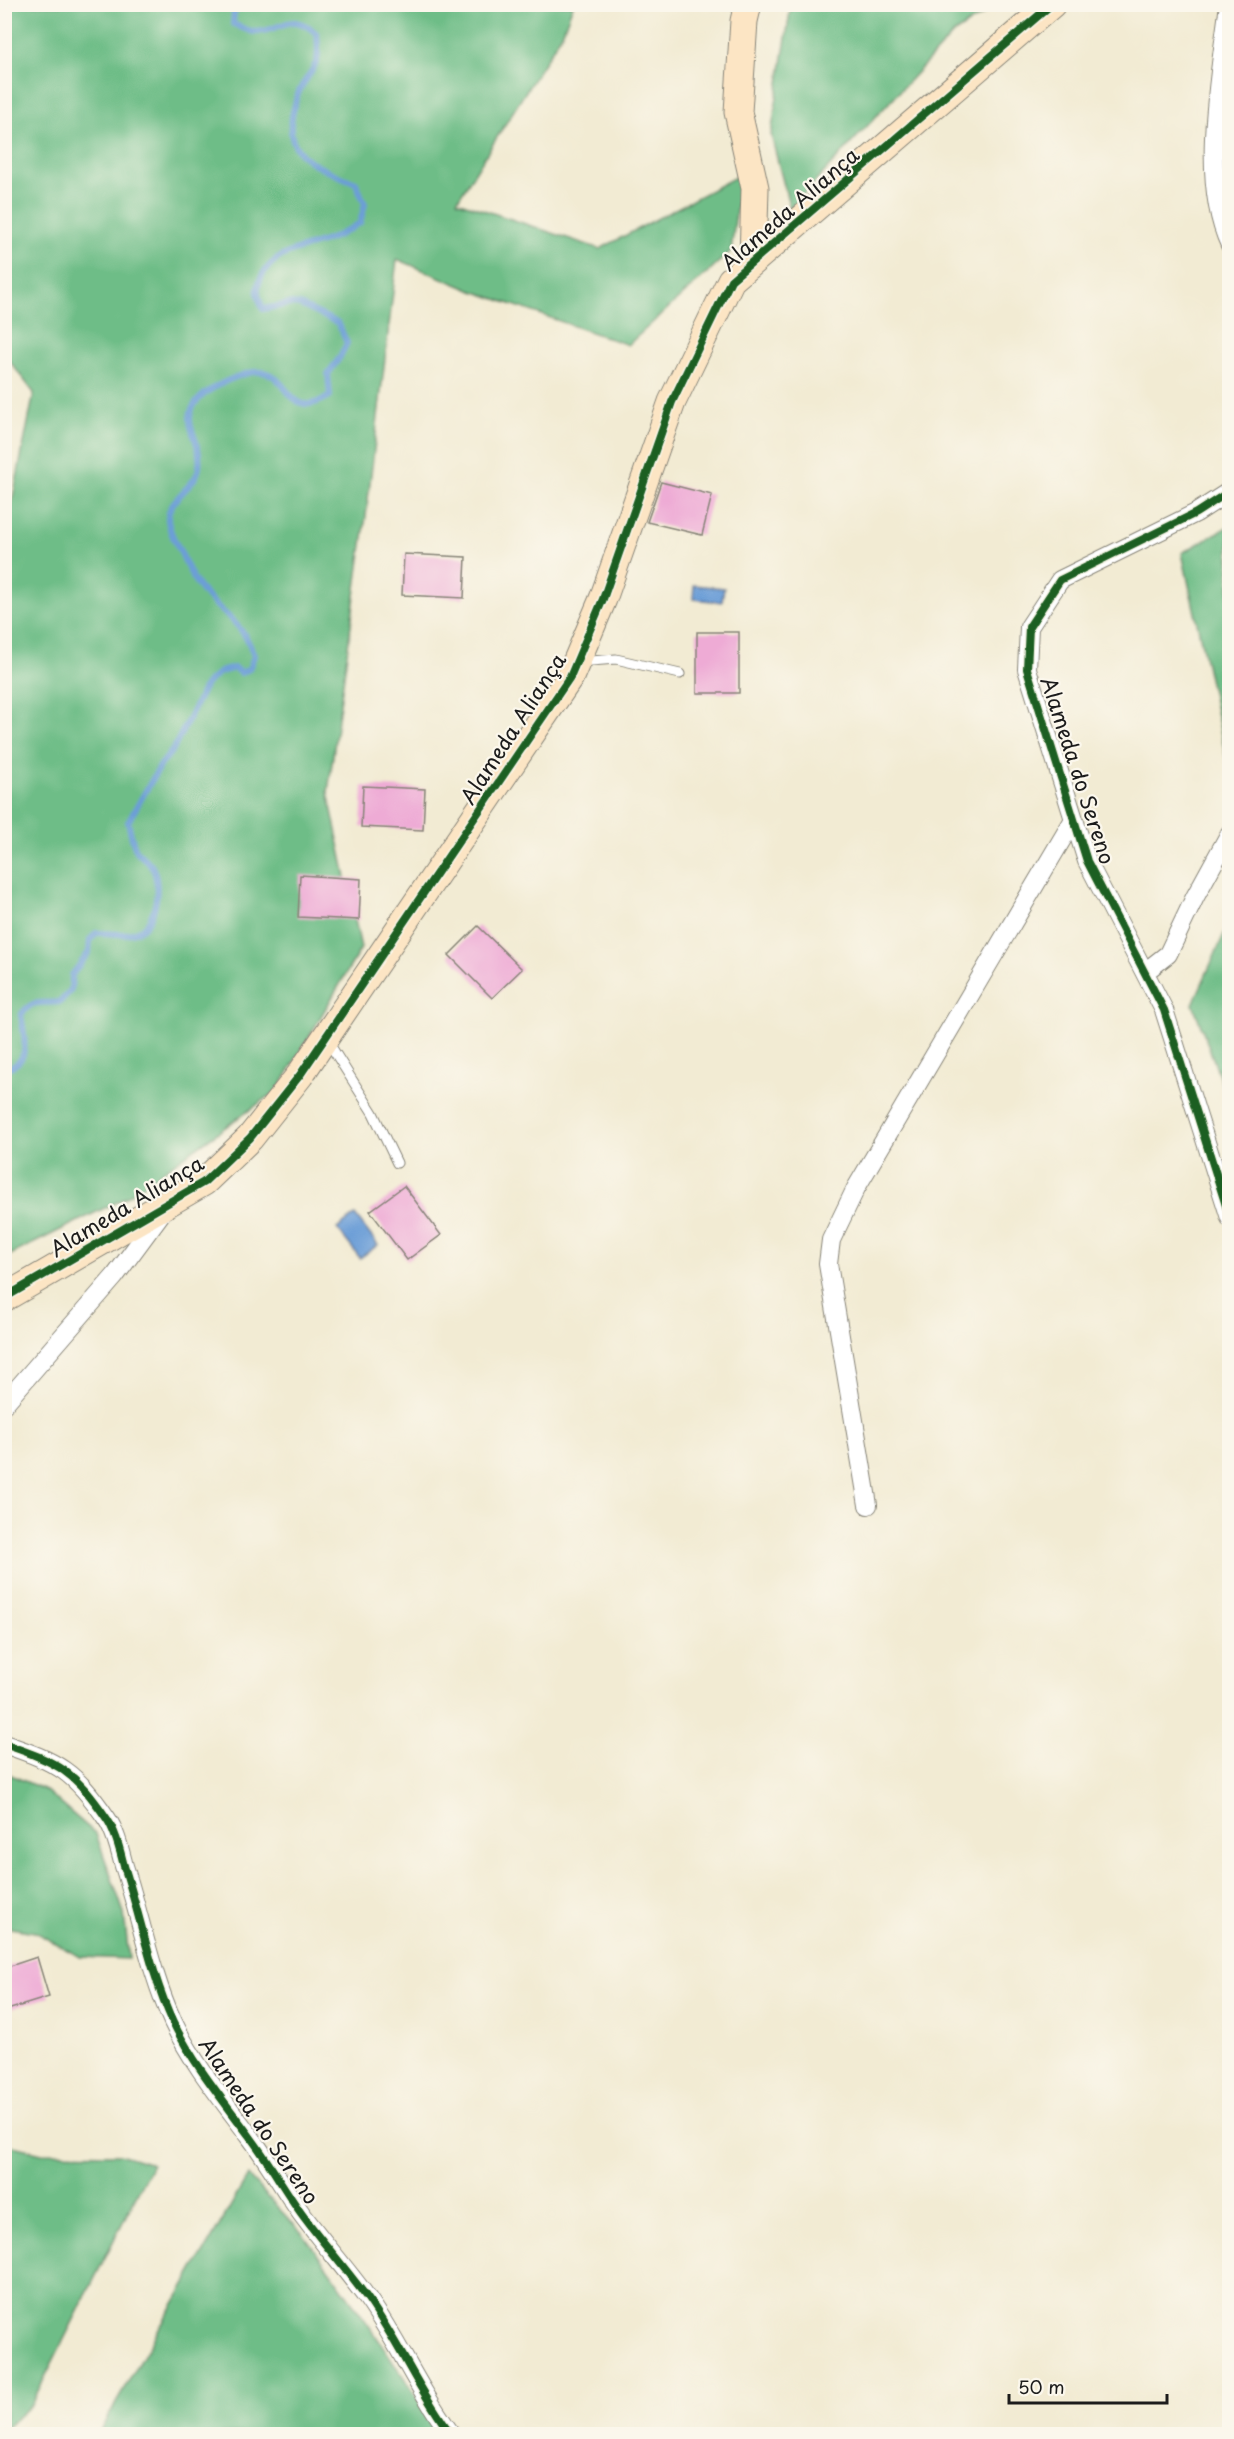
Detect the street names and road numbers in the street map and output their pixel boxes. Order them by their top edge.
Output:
street label: Alameda Aliança [712,139,866,277]
street label: Alameda Aliança [451,646,573,810]
street label: Alameda do Sereno [1034,672,1124,868]
street label: Alameda Aliança [43,1146,209,1264]
street label: Alameda do Sereno [192,2030,328,2210]

